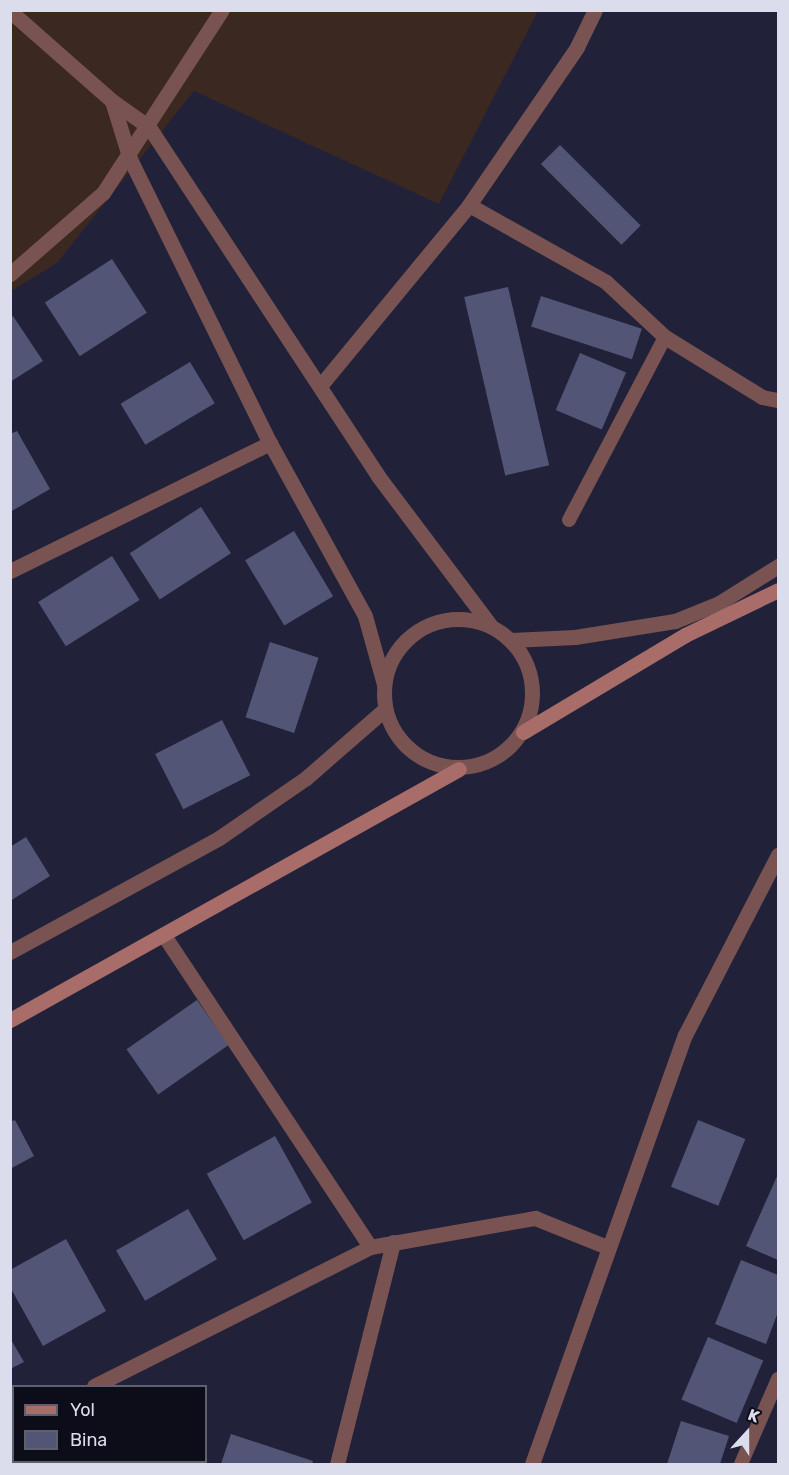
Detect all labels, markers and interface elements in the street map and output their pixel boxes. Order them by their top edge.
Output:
legend [12,1385,207,1463]
text: Yol [70,1399,95,1421]
north arrow [717,1403,777,1463]
text: K [745,1405,762,1426]
text: Bina [70,1429,107,1451]

